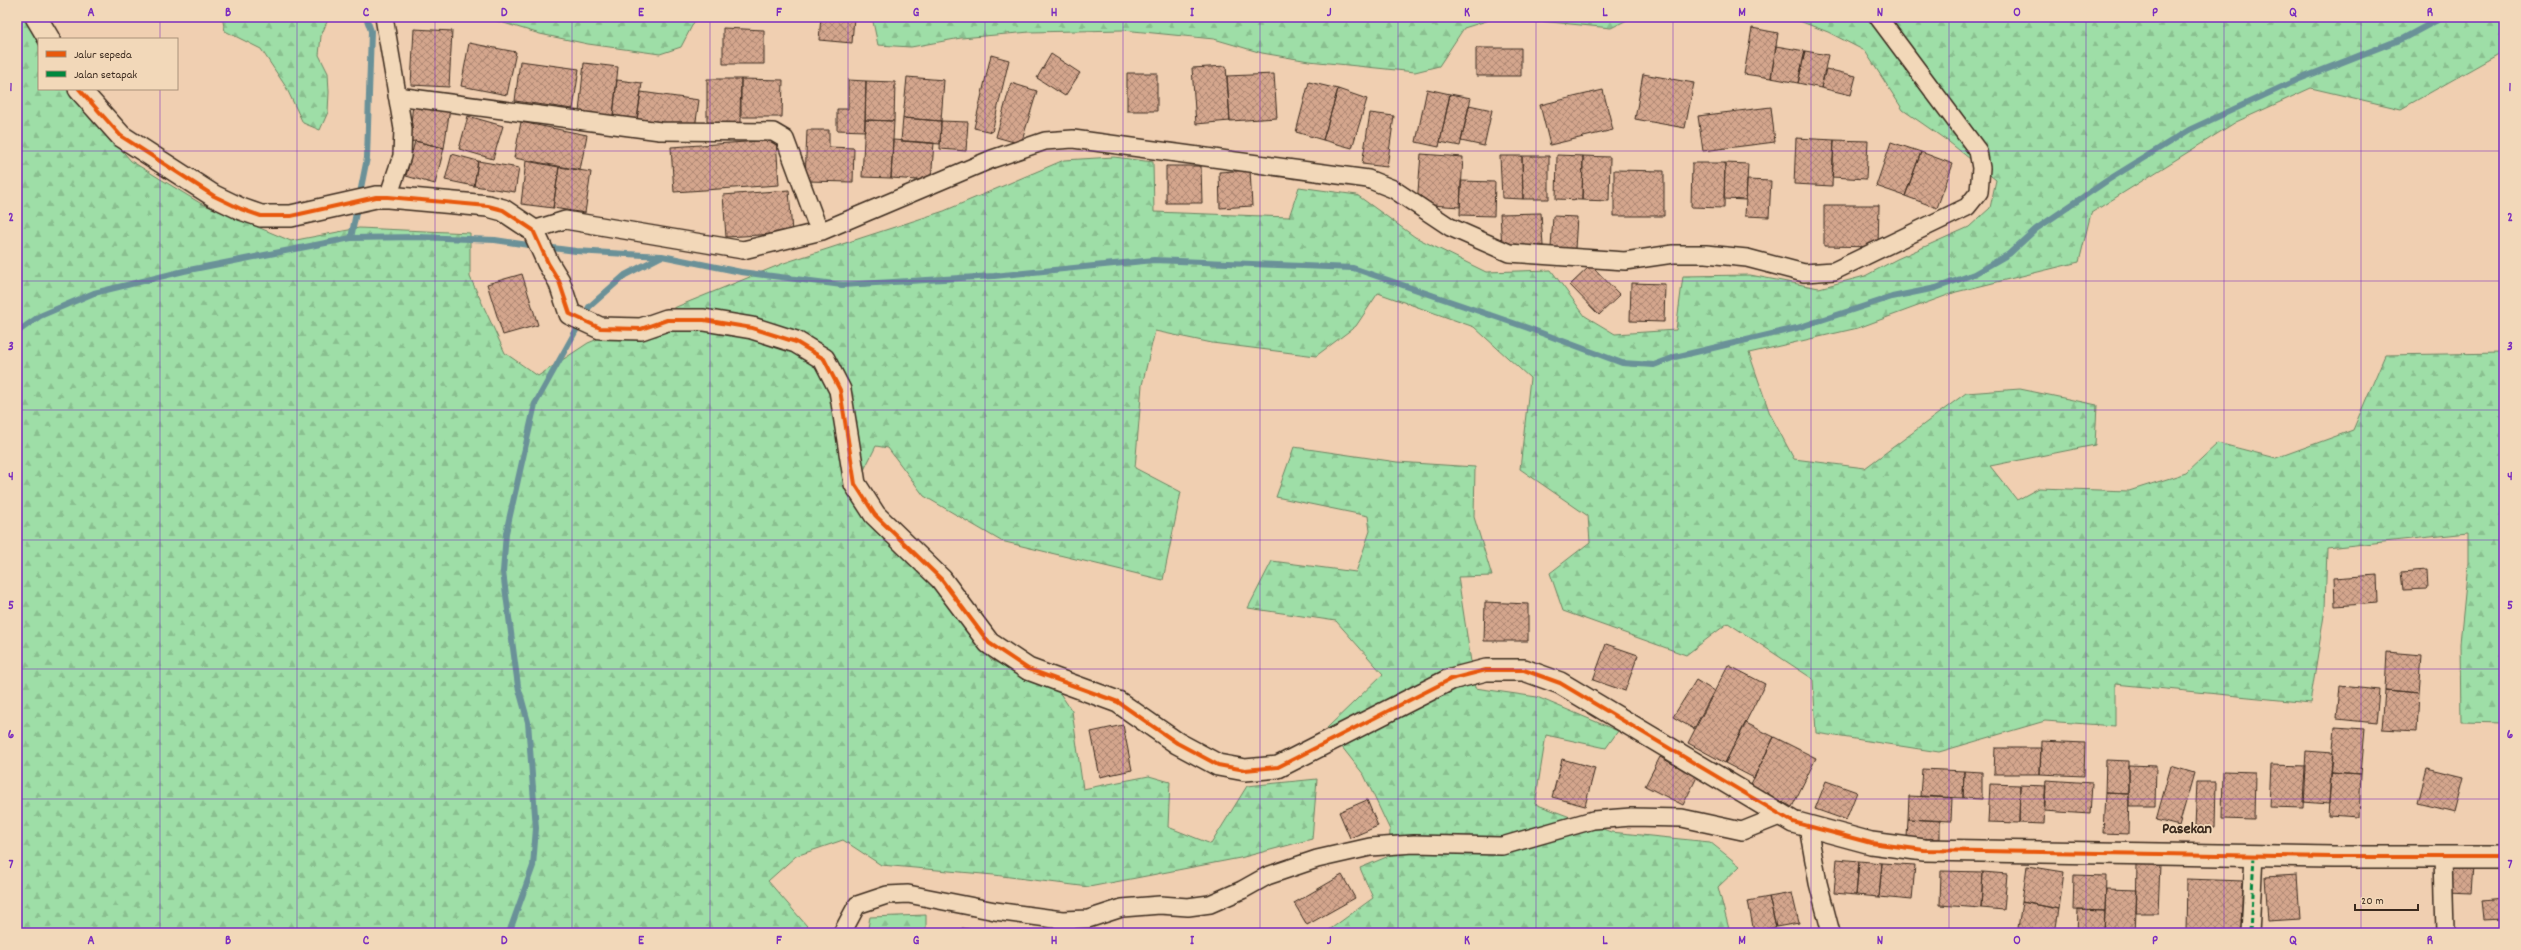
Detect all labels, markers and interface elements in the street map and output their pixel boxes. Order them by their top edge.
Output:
text: A [87,4,95,23]
text: B [225,4,231,23]
text: C [363,4,370,23]
text: D [501,4,508,23]
text: E [638,4,645,23]
text: F [776,4,782,23]
text: G [913,4,920,23]
text: H [1051,4,1058,23]
text: I [1190,4,1195,23]
text: J [1327,4,1332,23]
text: K [1464,4,1470,23]
text: L [1602,4,1608,23]
text: M [1738,4,1746,23]
text: N [1877,4,1883,23]
text: O [2013,4,2021,23]
text: P [2152,4,2158,23]
text: Q [2289,4,2297,23]
text: R [2427,4,2433,23]
legend [38,38,178,90]
text: Jalur sepeda [74,47,132,64]
text: Jalan setapak [74,67,137,84]
text: 1 [10,79,13,98]
text: 1 [2509,79,2512,98]
text: 2 [8,209,14,228]
text: 2 [2507,209,2513,228]
text: 3 [8,338,14,357]
text: 3 [2507,338,2513,357]
text: 4 [8,468,14,487]
text: 4 [2507,468,2513,487]
text: 5 [8,597,14,616]
text: 5 [2507,597,2513,616]
text: 6 [8,726,15,745]
text: 6 [2507,726,2514,745]
district label: Pasekan [2162,818,2212,841]
text: 7 [9,856,14,875]
text: 7 [2508,856,2513,875]
scale bar [2355,886,2418,912]
text: 20 m [2361,893,2384,910]
text: A [87,932,95,950]
text: B [225,932,231,950]
text: C [363,932,370,950]
text: D [501,932,508,950]
text: E [638,932,645,950]
text: F [776,932,782,950]
text: G [913,932,920,950]
text: H [1051,932,1058,950]
text: I [1190,932,1195,950]
text: J [1327,932,1332,950]
text: K [1464,932,1470,950]
text: L [1602,932,1608,950]
text: M [1738,932,1746,950]
text: N [1877,932,1883,950]
text: O [2013,932,2021,950]
text: P [2152,932,2158,950]
text: Q [2289,932,2297,950]
text: R [2427,932,2433,950]

